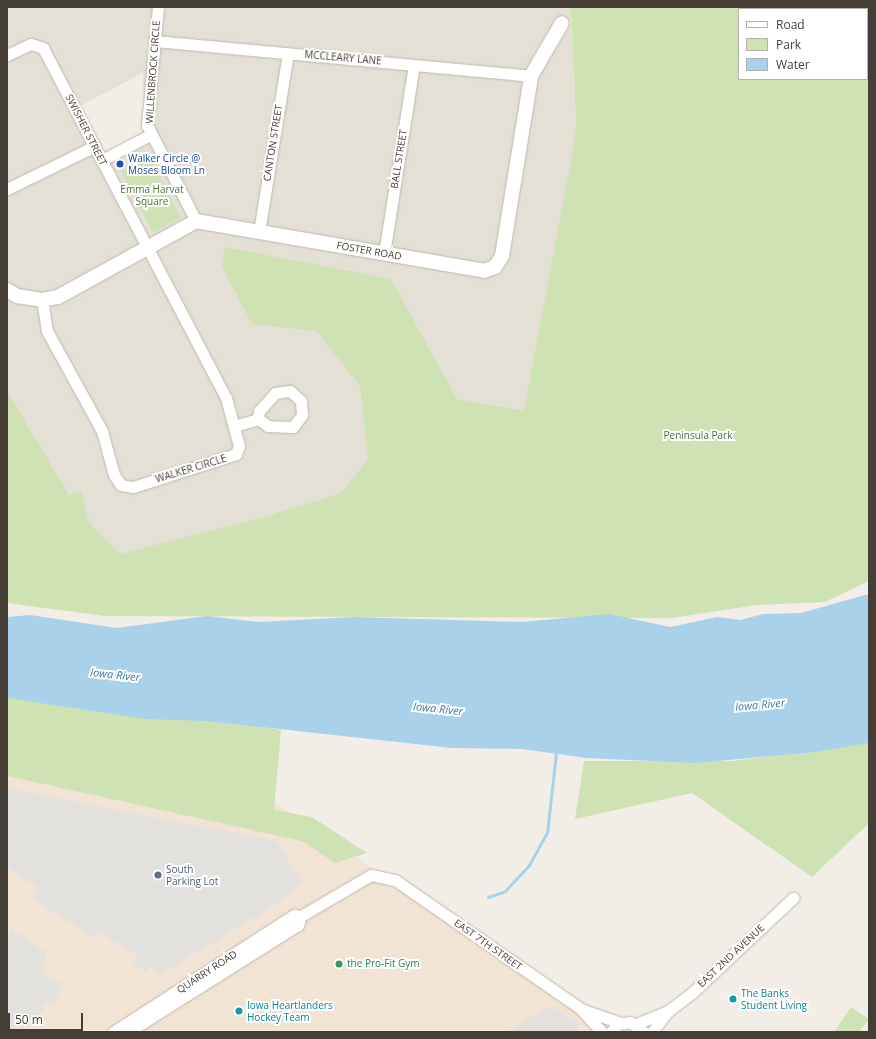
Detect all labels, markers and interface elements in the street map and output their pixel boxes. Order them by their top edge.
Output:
legend [738,8,868,80]
text: Road [776,16,805,33]
street label: WILLENBROCK CIRCLE [143,20,163,124]
text: Park [776,36,801,53]
street label: MCCLEARY LANE [304,49,382,67]
text: Water [776,56,810,73]
street label: SWISHER STREET [63,92,109,168]
street label: CANTON STREET [261,104,285,182]
street label: BALL STREET [388,129,410,189]
place label: Walker Circle @ Moses Bloom Ln [128,152,205,176]
marker: Walker Circle @ Moses Bloom Ln [115,159,125,169]
park label: Emma Harvat Square [120,183,184,206]
street label: FOSTER ROAD [336,239,402,263]
park label: Peninsula Park [664,430,732,442]
street label: WALKER CIRCLE [154,453,228,485]
water label: Iowa River [89,666,141,684]
water label: Iowa River [734,696,786,714]
water label: Iowa River [412,700,464,718]
place label: South Parking Lot [166,863,218,886]
marker: South Parking Lot [153,870,163,880]
street label: EAST 7TH STREET [452,917,524,973]
street label: EAST 2ND AVENUE [695,922,767,990]
street label: QUARRY ROAD [175,948,239,996]
place label: the Pro-Fit Gym [347,958,420,970]
marker: the Pro-Fit Gym [334,959,344,969]
place label: The Banks Student Living [741,987,807,1010]
marker: The Banks Student Living [728,994,738,1004]
place label: Iowa Heartlanders Hockey Team [247,999,333,1022]
scale bar [10,1005,85,1031]
marker: Iowa Heartlanders Hockey Team [234,1006,244,1016]
text: 50 m [15,1011,43,1028]

